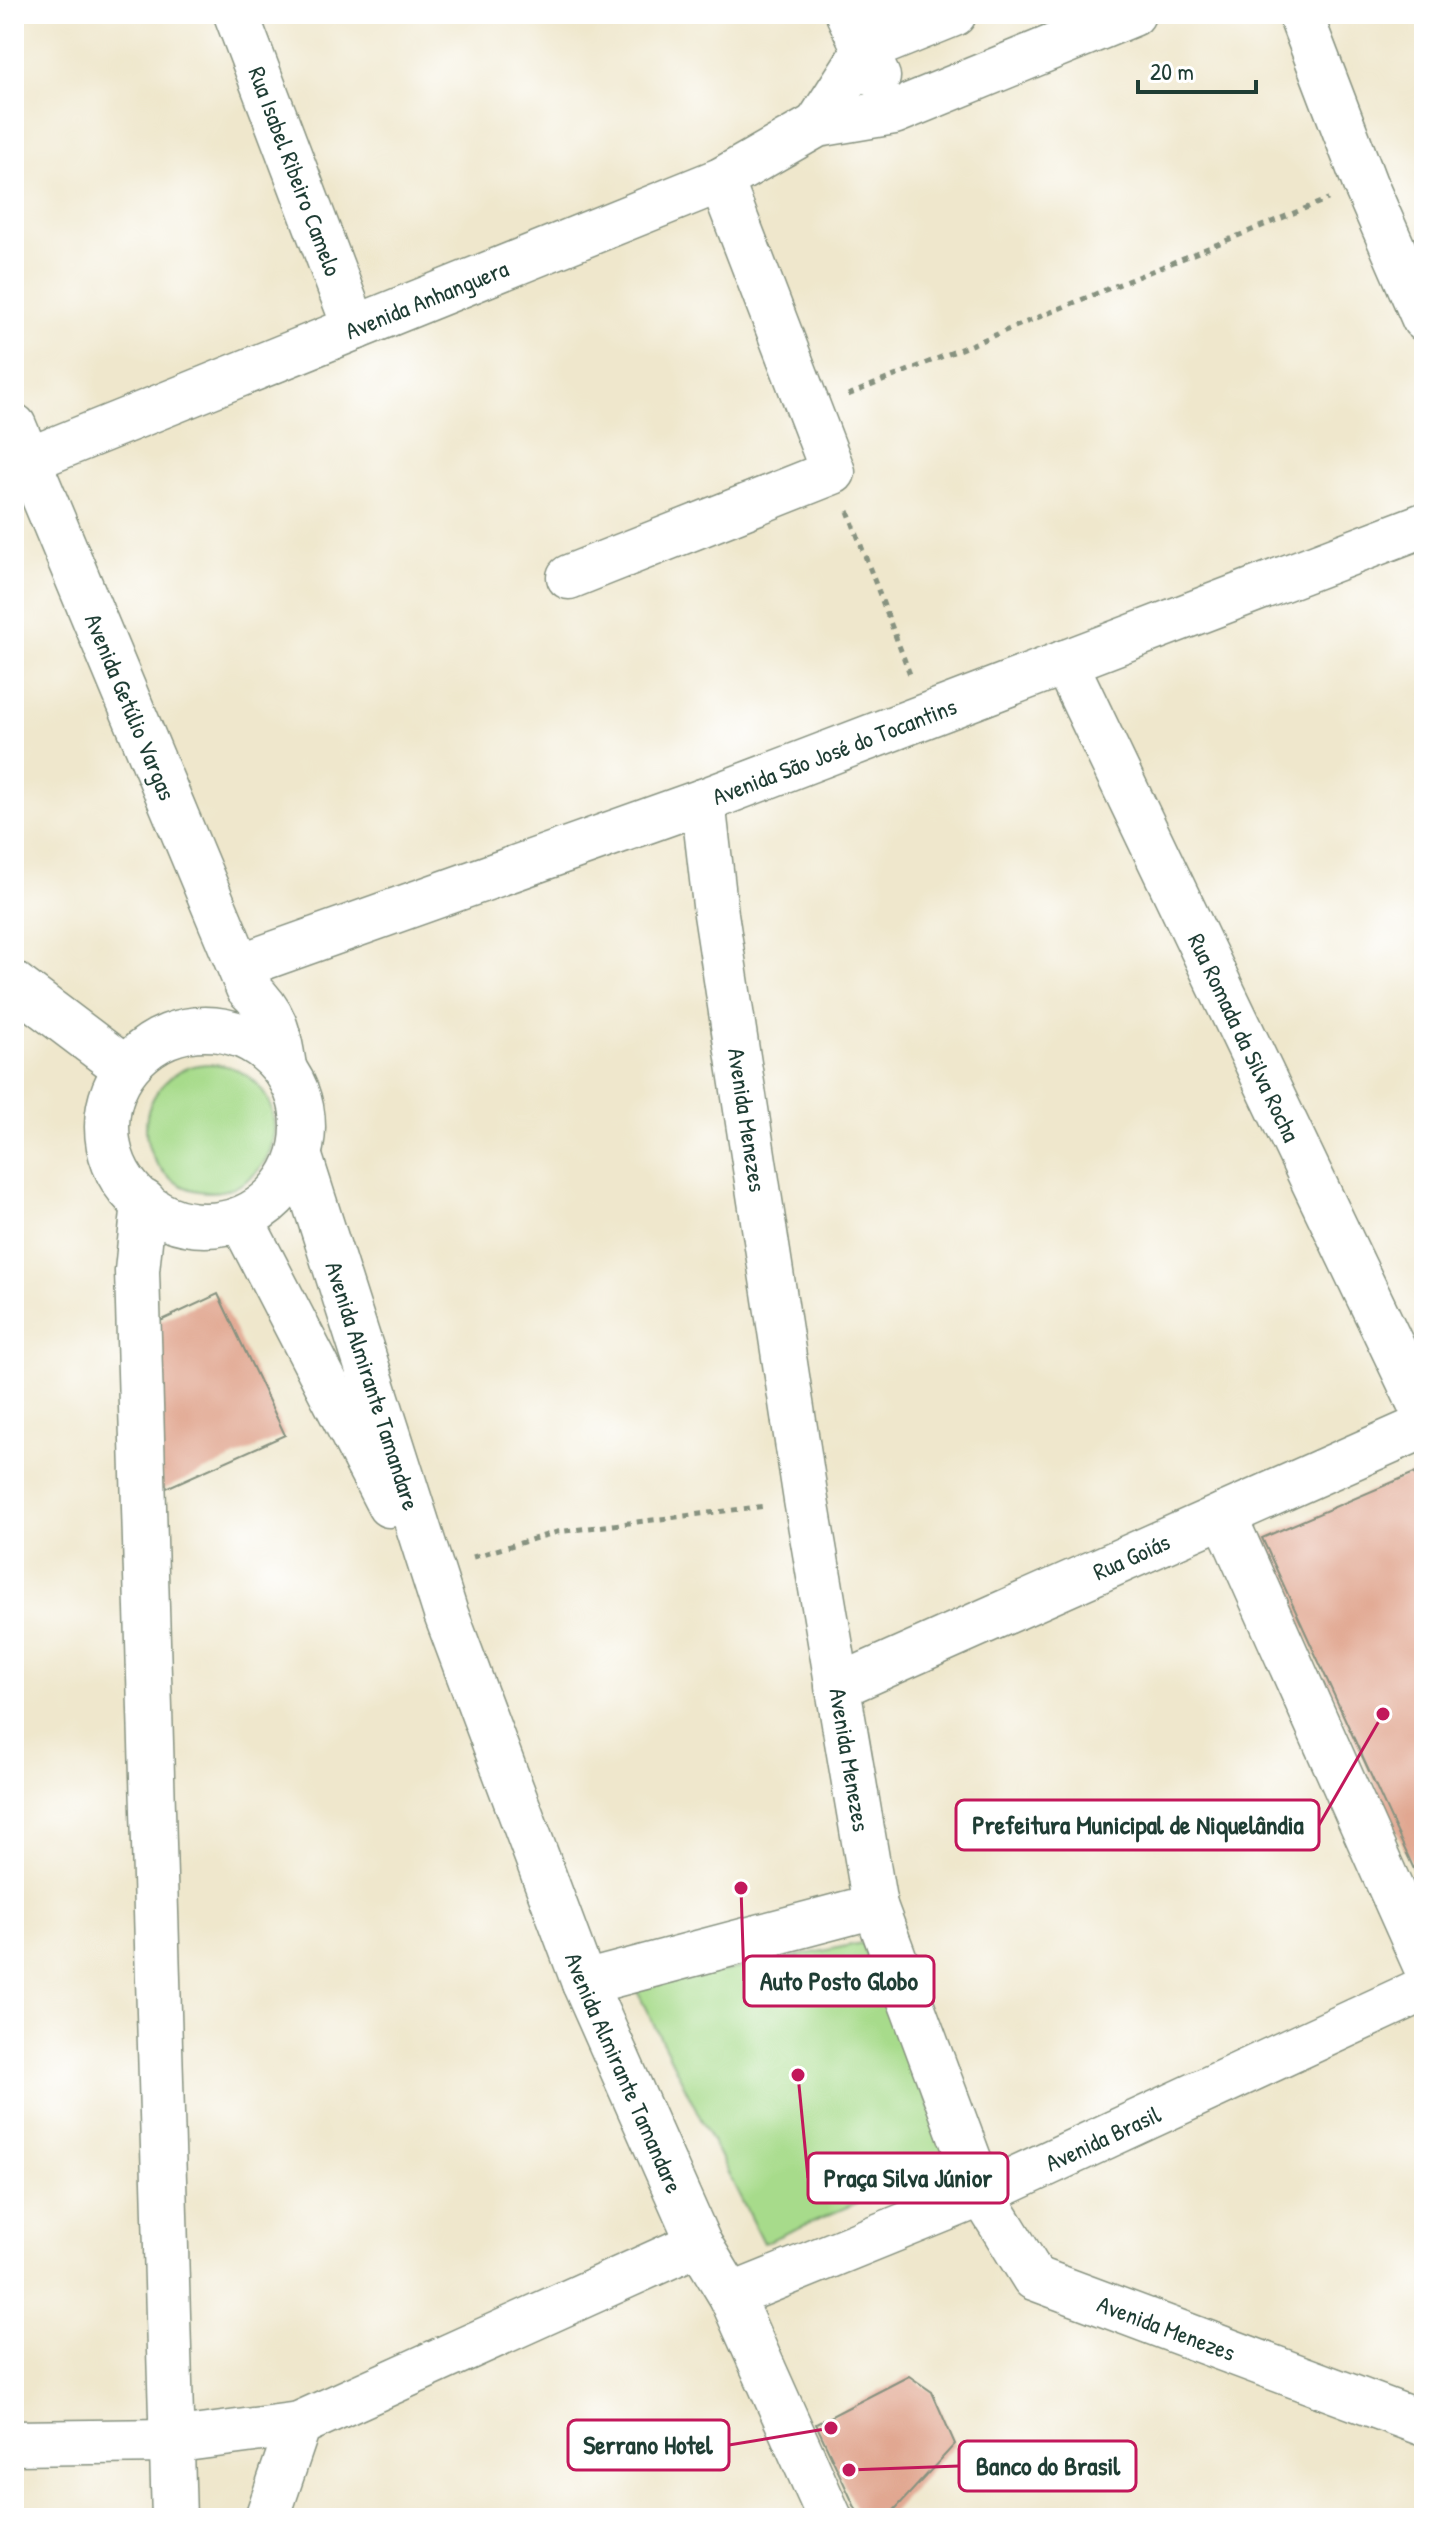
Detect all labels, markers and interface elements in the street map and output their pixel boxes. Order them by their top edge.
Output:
scale bar [1138,44,1256,94]
text: 20 m [1150,55,1194,87]
street label: Rua Isabel Ribeiro Camelo [241,62,350,281]
street label: Avenida Anhanguera [341,252,513,346]
street label: Avenida Getúlio Vargas [78,609,184,805]
street label: Avenida São José do Tocantins [708,690,961,812]
street label: Rua Romada da Silva Rocha [1181,928,1308,1147]
street label: Avenida Menezes [721,1046,774,1194]
street label: Avenida Almirante Tamandare [318,1257,428,1514]
street label: Rua Goiás [1088,1525,1175,1587]
street label: Avenida Menezes [822,1686,878,1834]
callout: Prefeitura Municipal de Niquelândia [956,1800,1319,1850]
text: Prefeitura Municipal de Niquelândia [972,1807,1305,1843]
street label: Avenida Almirante Tamandare [558,1948,691,2198]
callout: Auto Posto Globo [744,1956,934,2006]
text: Auto Posto Globo [760,1963,918,1998]
street label: Avenida Brasil [1040,2097,1166,2178]
callout: Praça Silva Júnior [808,2153,1008,2203]
text: Praça Silva Júnior [824,2160,993,2195]
street label: Avenida Menezes [1093,2287,1240,2368]
callout: Serrano Hotel [568,2420,729,2470]
text: Serrano Hotel [583,2427,714,2462]
callout: Banco do Brasil [959,2441,1136,2491]
text: Banco do Brasil [976,2448,1121,2483]

